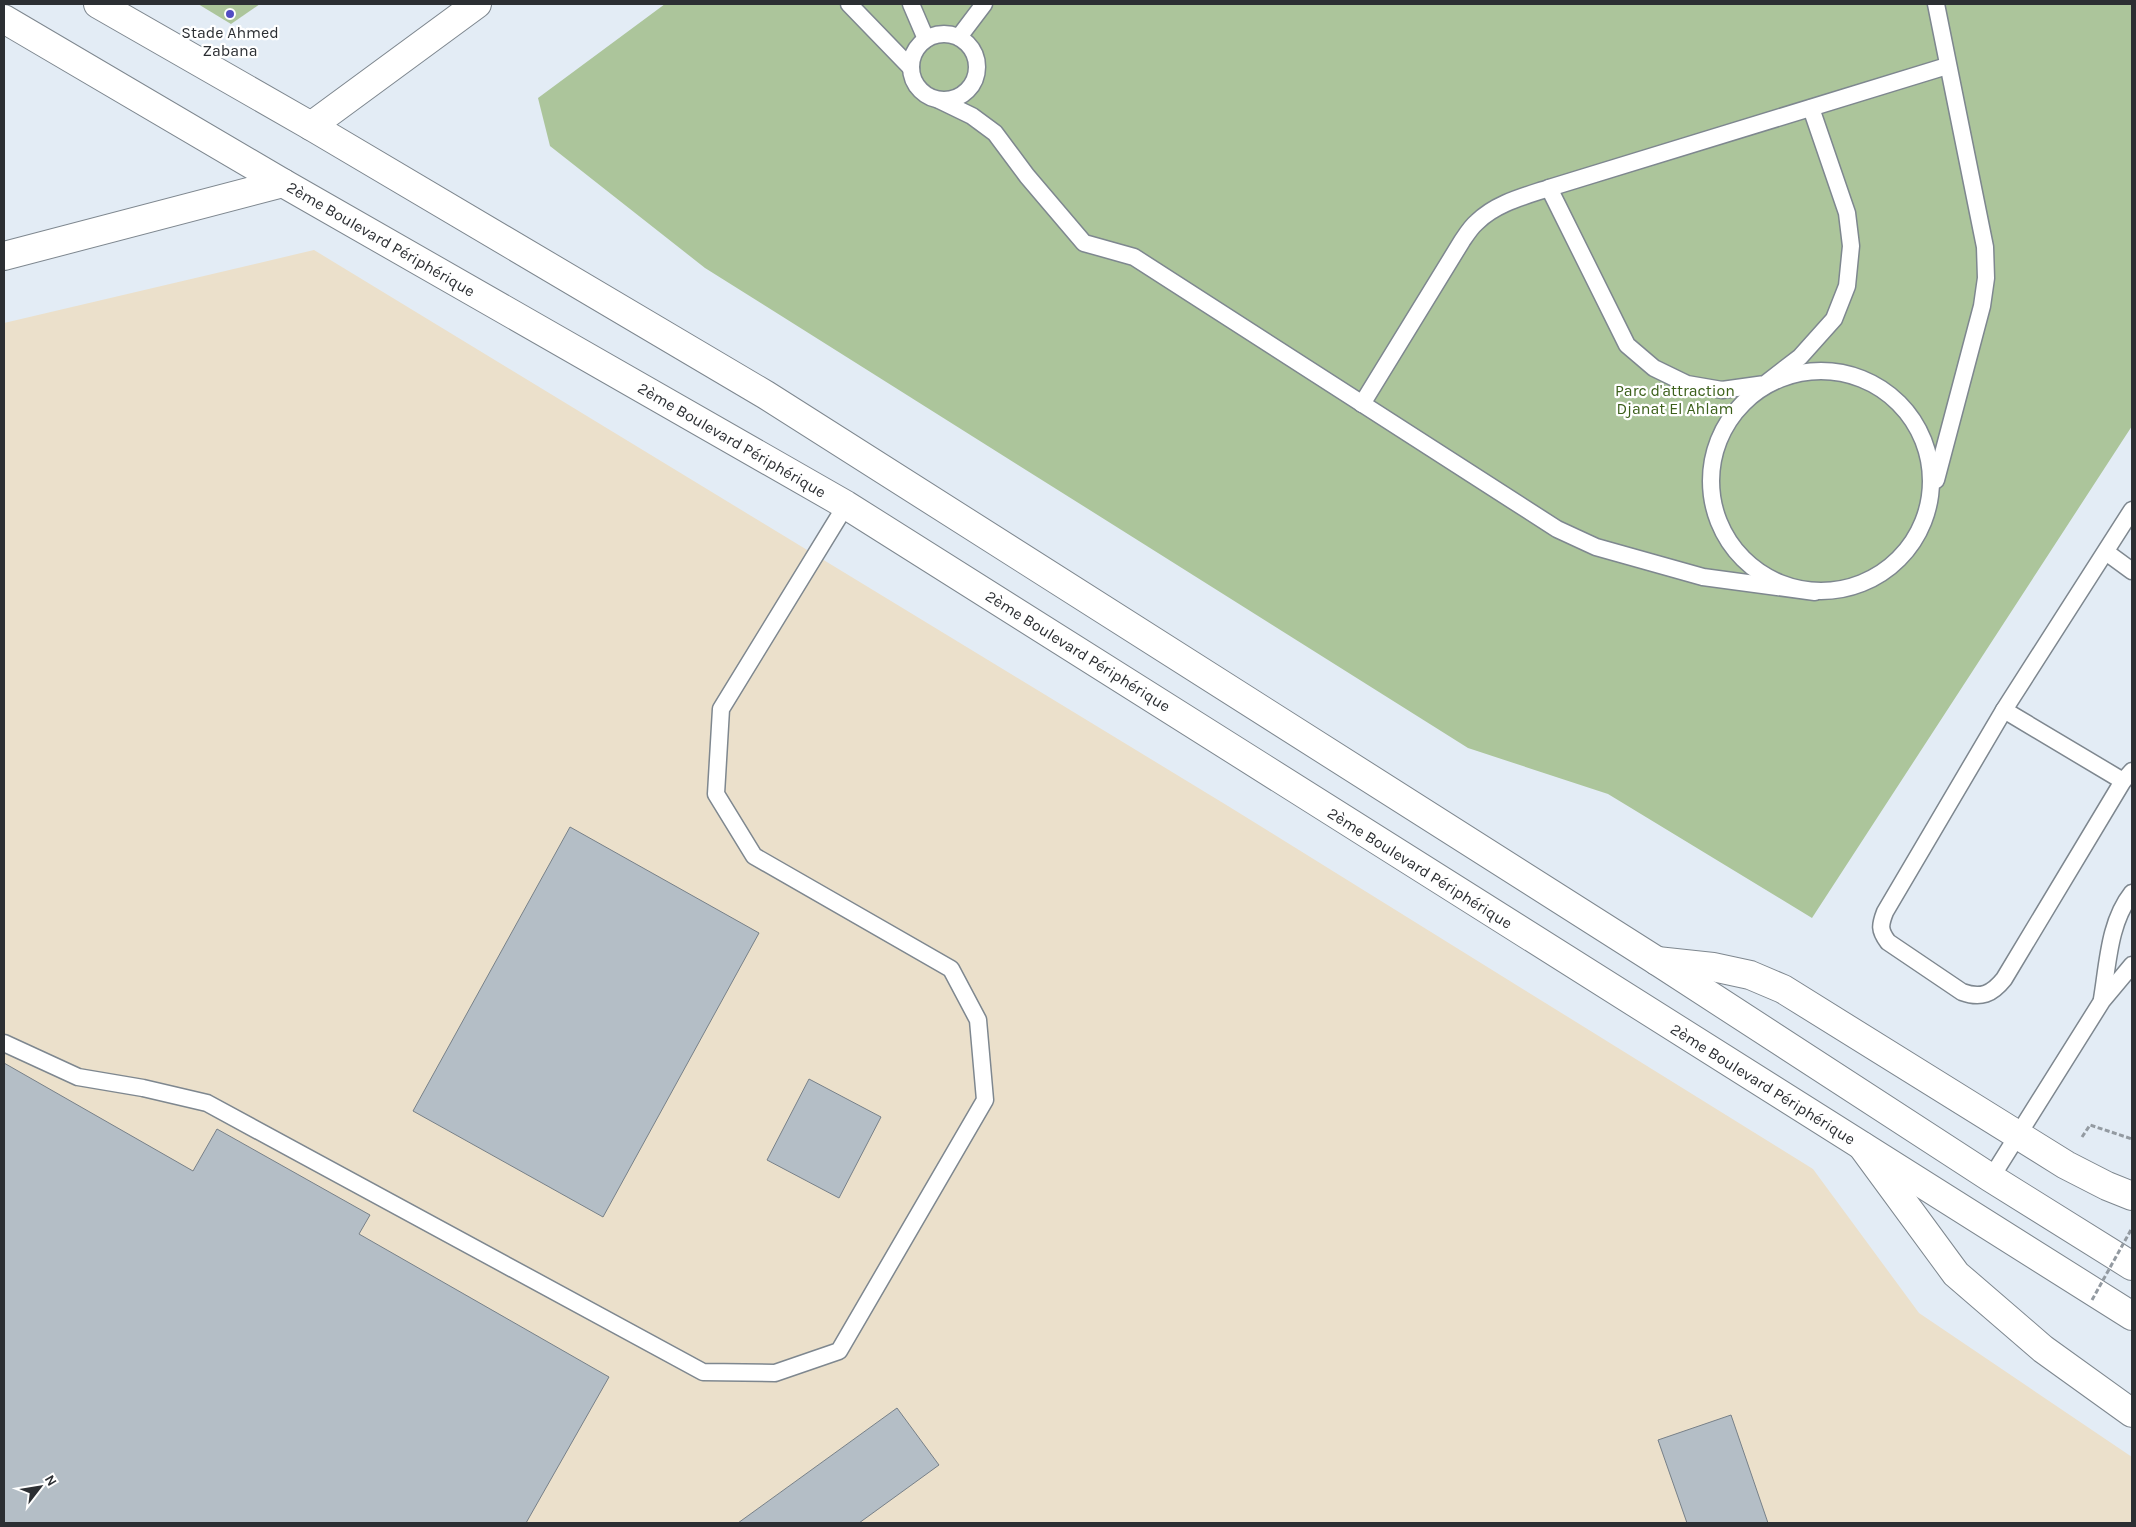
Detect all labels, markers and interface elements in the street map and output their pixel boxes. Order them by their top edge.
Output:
marker: Stade Ahmed Zabana [224,8,236,20]
place label: Stade Ahmed Zabana [181,23,279,60]
street label: 2ème Boulevard Périphérique [284,177,478,301]
street label: 2ème Boulevard Périphérique [635,378,829,502]
park label: Parc d'attraction Djanat El Ahlam [1615,381,1735,418]
street label: 2ème Boulevard Périphérique [982,586,1174,716]
street label: 2ème Boulevard Périphérique [1324,803,1516,933]
street label: 2ème Boulevard Périphérique [1667,1019,1859,1149]
north arrow [15,1462,65,1512]
text: N [41,1472,61,1489]

